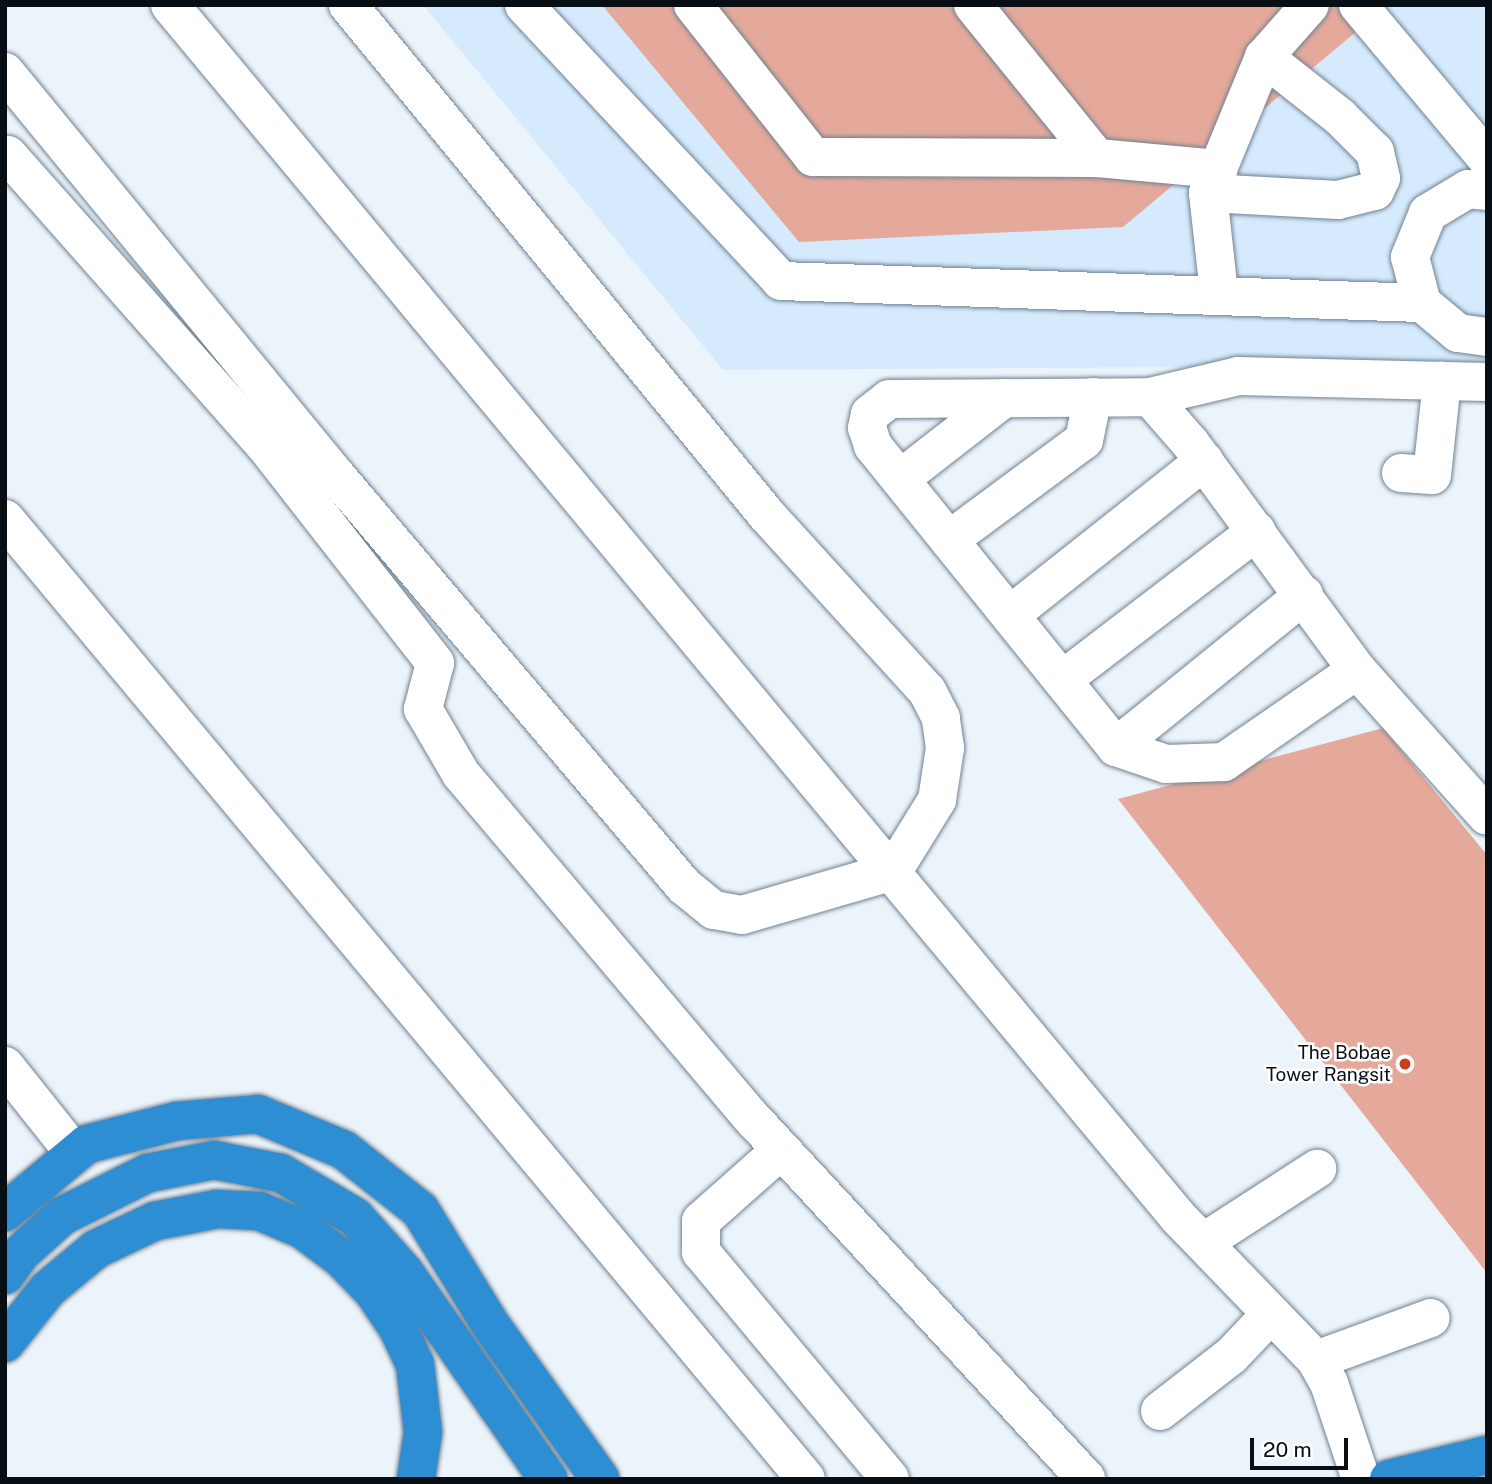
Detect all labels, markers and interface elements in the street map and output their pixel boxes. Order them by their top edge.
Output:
place label: The Bobae Tower Rangsit [1266,1042,1391,1086]
marker: The Bobae Tower Rangsit [1397,1056,1413,1072]
scale bar [1254,1424,1352,1468]
text: 20 m [1263,1437,1312,1462]

